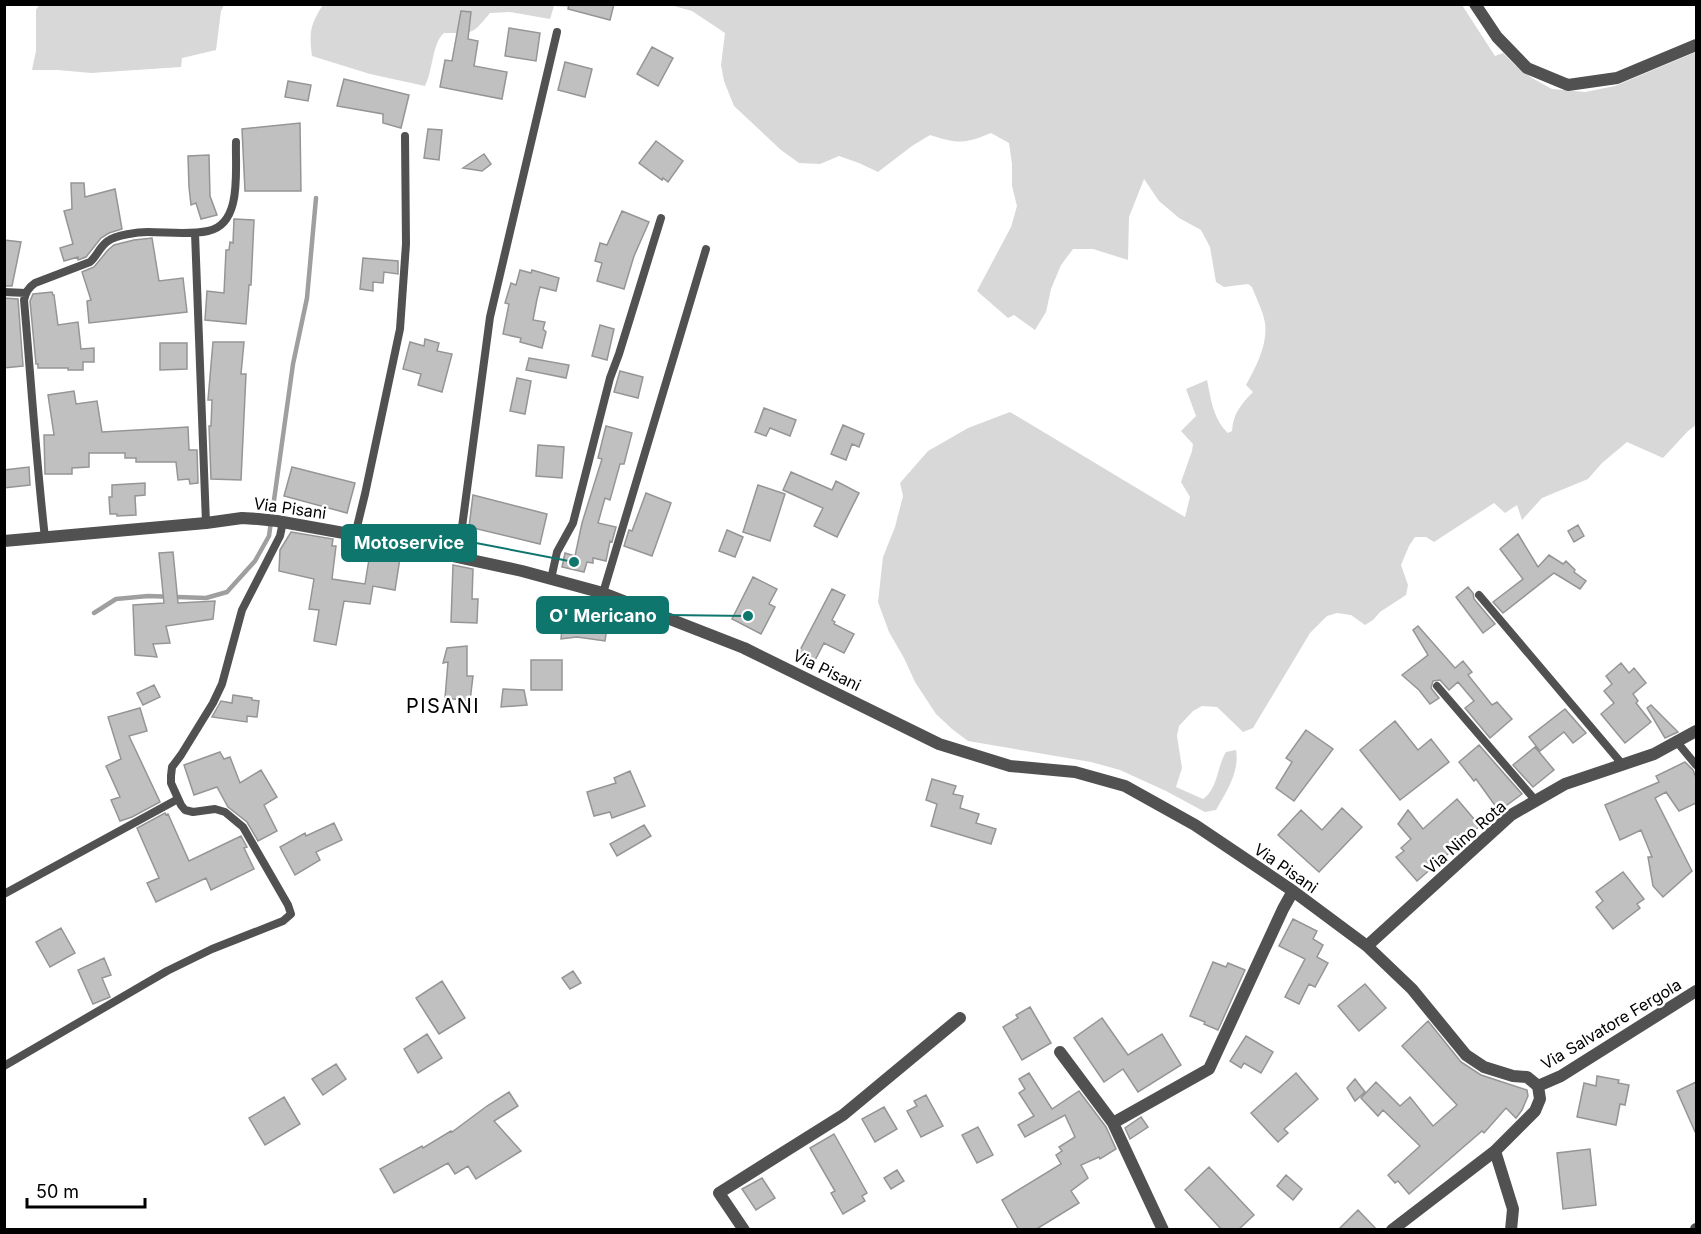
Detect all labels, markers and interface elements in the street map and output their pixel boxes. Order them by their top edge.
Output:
street label: Via Pisani [252,493,328,523]
callout: Motoservice [342,525,476,561]
text: Motoservice [354,532,465,553]
callout: O' Mericano [537,597,668,633]
text: O' Mericano [549,605,657,626]
street label: Via Pisani [790,645,864,695]
district label: PISANI [406,694,480,718]
street label: Via Nino Rota [1420,796,1510,878]
street label: Via Pisani [1250,839,1322,897]
street label: Via Salvatore Fergola [1537,974,1685,1074]
scale bar [27,1171,146,1209]
text: 50 m [36,1181,79,1202]

